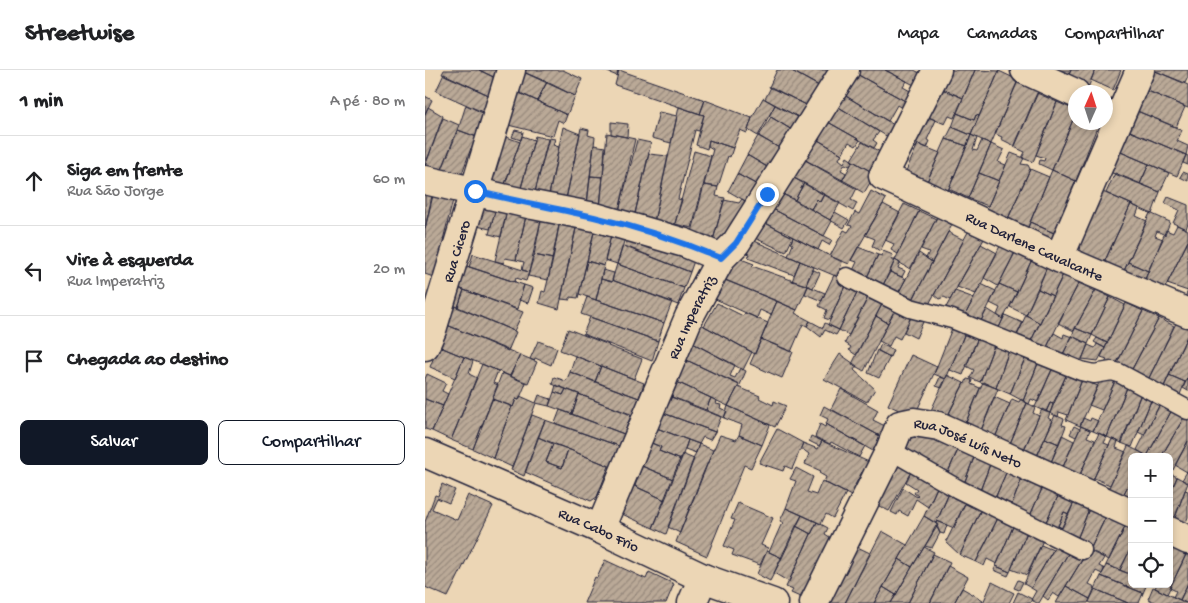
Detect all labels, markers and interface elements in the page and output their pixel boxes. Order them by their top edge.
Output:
text: Streetwise [25,20,134,49]
text: Mapa [898,24,939,45]
text: Camadas [967,24,1037,45]
text: Compartilhar [1065,24,1163,45]
north arrow [1068,85,1113,130]
text: 1 min [20,90,63,115]
text: A pé · 80 m [330,93,405,112]
text: Siga em frente [67,160,183,183]
icon: ahead [20,167,48,195]
text: 60 m [373,171,405,190]
route start [464,180,487,203]
text: Rua São Jorge [67,183,164,202]
route end [756,183,779,206]
street label: Rua Darlene Cavalcante [962,209,1106,287]
street label: Rua Cicero [440,218,476,285]
text: Vire à esquerda [67,250,193,273]
icon: left [20,257,48,285]
text: 20 m [373,261,405,280]
street label: Rua Imperatriz [665,272,721,362]
text: Rua Imperatriz [67,273,164,292]
icon: arrive [20,347,48,375]
text: Chegada ao destino [67,349,228,372]
street label: Rua José Luís Neto [912,415,1024,474]
button: Salvar [20,420,208,465]
button: Compartilhar [218,420,405,465]
map controls [1128,453,1173,588]
button: + [1128,453,1173,498]
button: − [1128,498,1173,543]
street label: Rua Cabo Frio [555,505,642,557]
button: locate [1128,543,1173,588]

